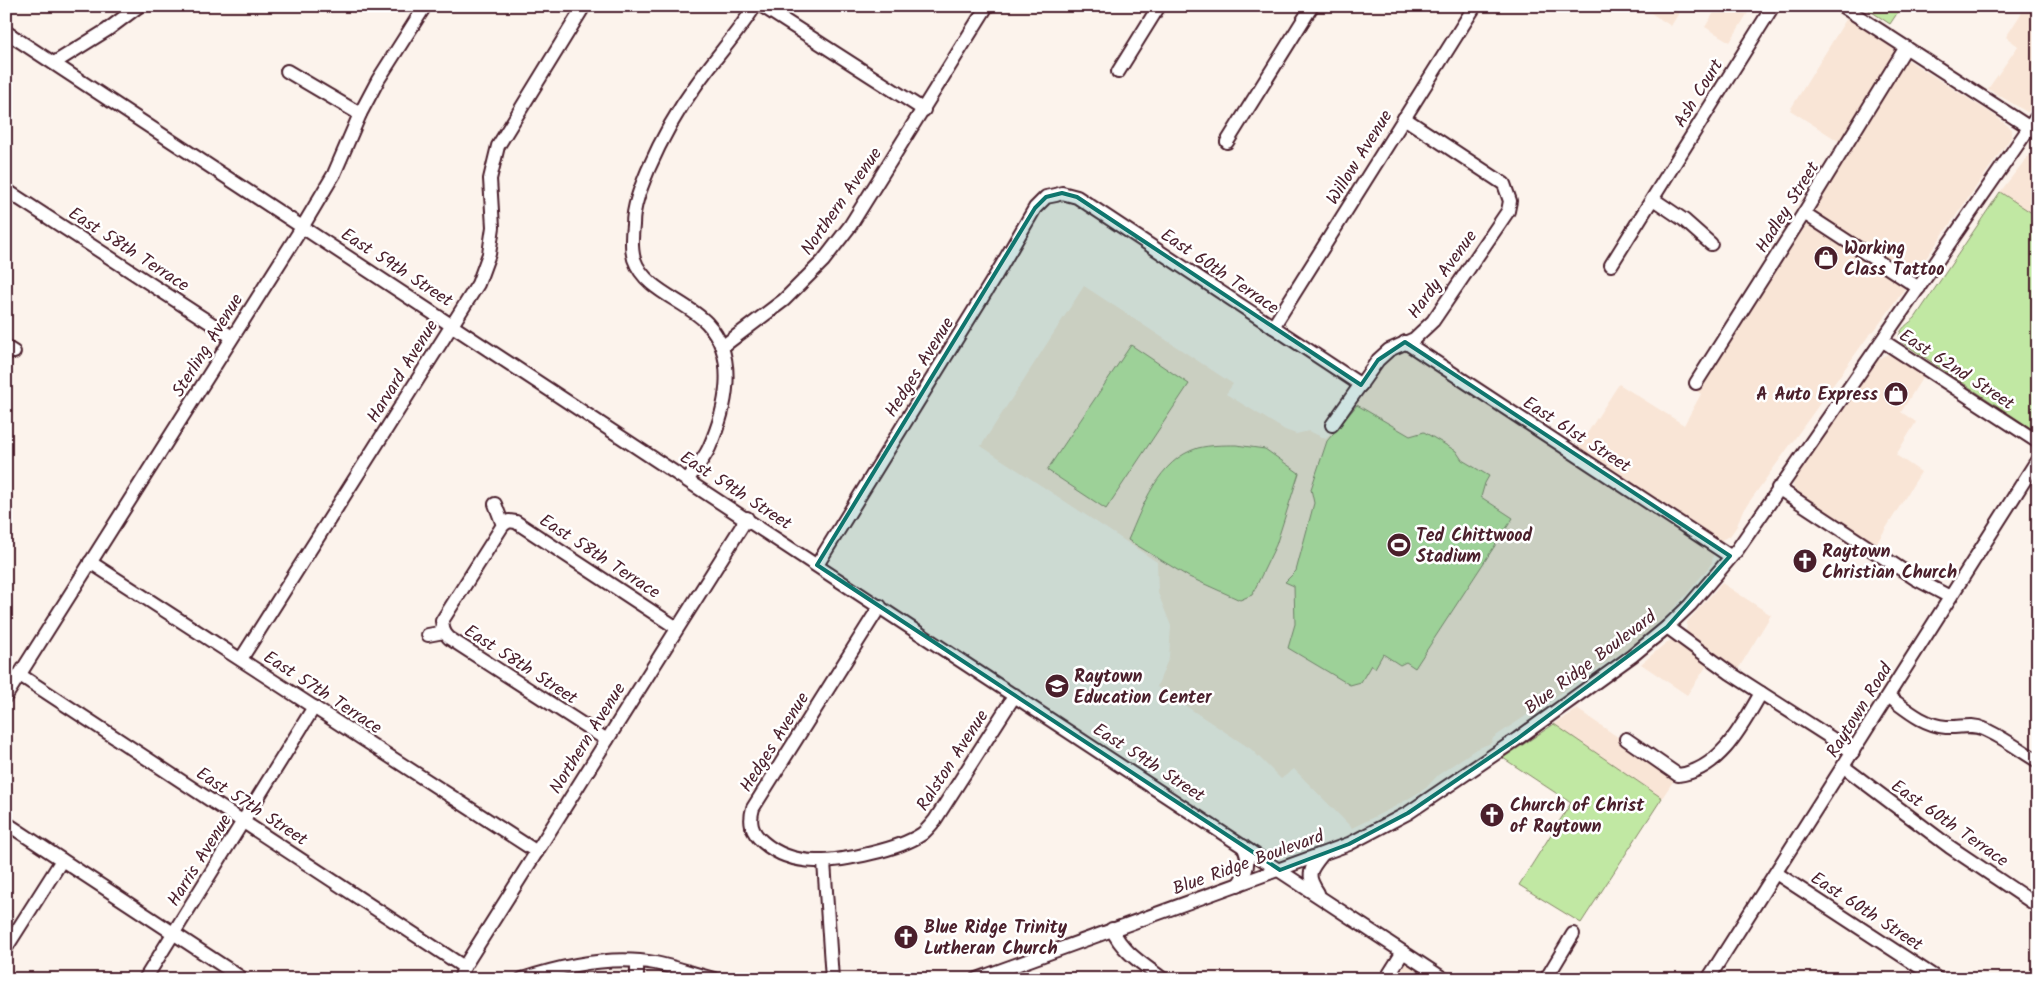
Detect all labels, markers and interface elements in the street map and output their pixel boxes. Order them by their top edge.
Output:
street label: Ash Court [1667,53,1732,134]
street label: Willow Avenue [1319,104,1401,211]
street label: Northern Avenue [794,142,890,262]
street label: Hadley Street [1749,155,1828,259]
street label: East 58th Terrace [62,200,195,300]
street label: East 59th Street [334,221,459,316]
street label: East 60th Terrace [1154,222,1284,323]
street label: Hardy Avenue [1401,224,1486,326]
place label: Working Class Tattoo [1844,235,1944,285]
shop icon: Working Class Tattoo [1813,245,1839,271]
street label: Sterling Avenue [165,288,252,403]
street label: Hedges Avenue [878,312,963,424]
street label: Harvard Avenue [360,314,447,429]
street label: East 62nd Street [1893,322,2021,419]
place label: A Auto Express [1756,381,1879,410]
shop icon: A Auto Express [1883,381,1909,407]
street label: East 61st Street [1516,389,1637,482]
street label: East 59th Street [673,444,798,539]
street label: East 58th Terrace [533,507,666,607]
place label: Ted Chittwood Stadium [1416,522,1533,572]
sports icon: Ted Chittwood Stadium [1386,532,1412,558]
place label: Raytown Christian Church [1822,538,1957,588]
church icon: Raytown Christian Church [1792,548,1818,574]
street label: Blue Ridge Boulevard [1519,603,1664,723]
street label: East 58th Street [457,617,584,714]
street label: East 57th Terrace [257,644,387,743]
street label: Raytown Road [1819,657,1902,764]
place label: Raytown Education Center [1074,663,1213,713]
school or university icon: Raytown Education Center [1044,673,1070,699]
street label: Northern Avenue [542,677,634,800]
street label: Hedges Avenue [733,687,818,799]
street label: Ralston Avenue [910,704,997,817]
street label: East 59th Street [1086,716,1211,811]
street label: East 57th Street [189,760,314,855]
street label: East 60th Terrace [1884,773,2014,876]
place label: Church of Christ of Raytown [1510,792,1645,842]
church icon: Church of Christ of Raytown [1479,802,1505,828]
street label: Harris Avenue [160,809,240,913]
street label: Blue Ridge Boulevard [1169,822,1329,904]
street label: East 60th Street [1804,865,1929,960]
place label: Blue Ridge Trinity Lutheran Church [924,914,1068,964]
church icon: Blue Ridge Trinity Lutheran Church [893,924,919,950]

